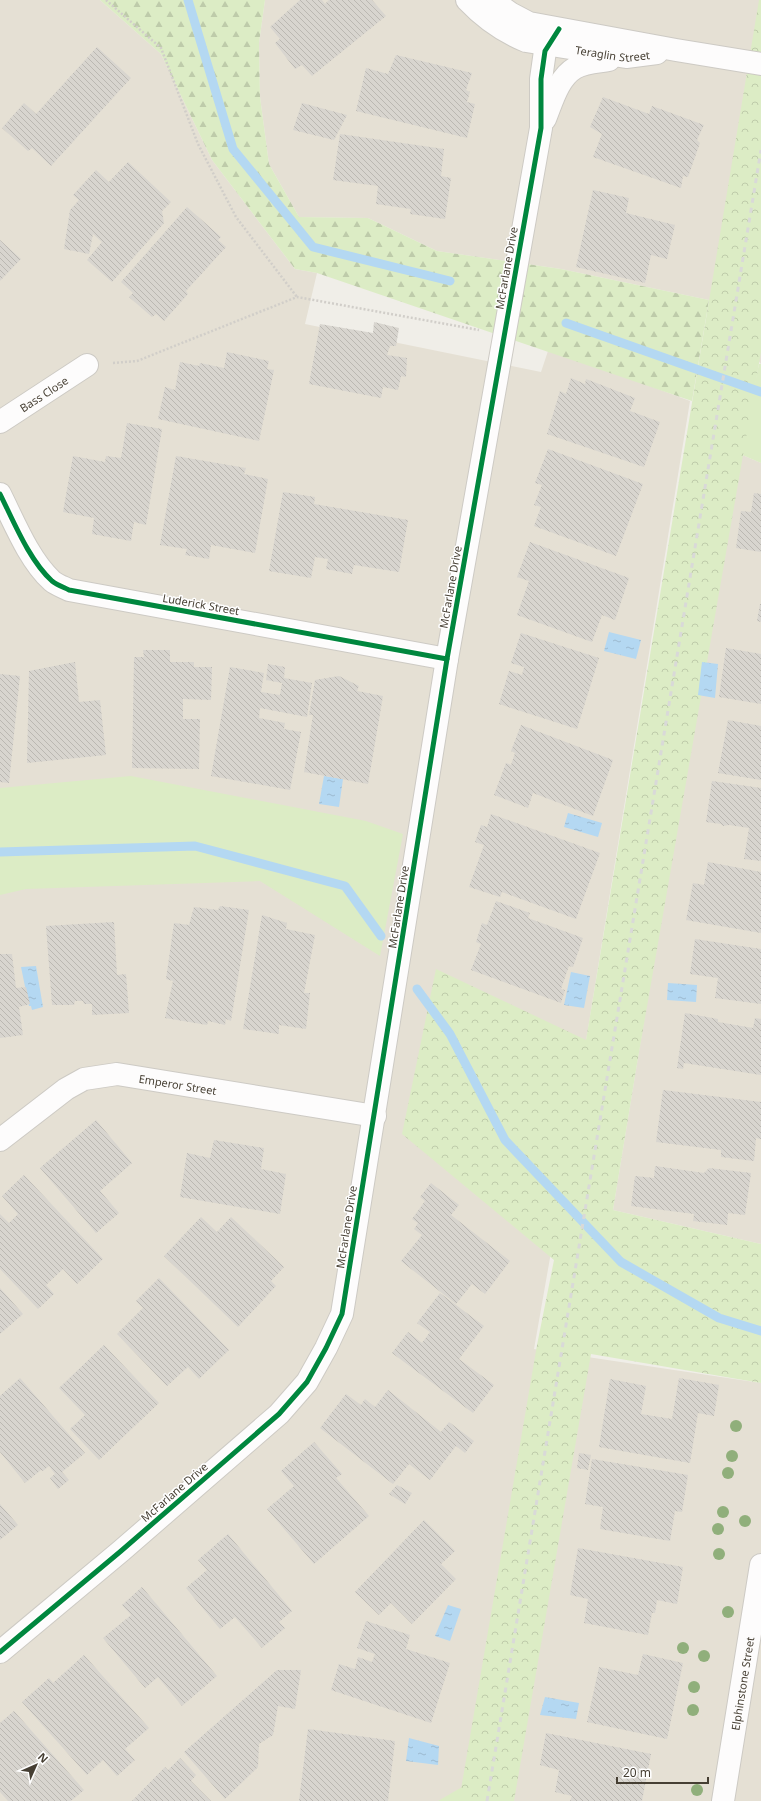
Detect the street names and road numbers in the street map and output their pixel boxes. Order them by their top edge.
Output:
street label: Teraglin Street [574,42,651,65]
street label: McFarlane Drive [491,225,521,311]
street label: Bass Close [17,372,70,415]
street label: McFarlane Drive [435,544,465,630]
street label: Luderick Street [161,590,241,618]
street label: McFarlane Drive [384,864,412,950]
street label: Emperor Street [138,1070,218,1098]
street label: McFarlane Drive [332,1184,360,1270]
street label: McFarlane Drive [137,1459,211,1525]
street label: Elphinstone Street [727,1636,757,1732]

